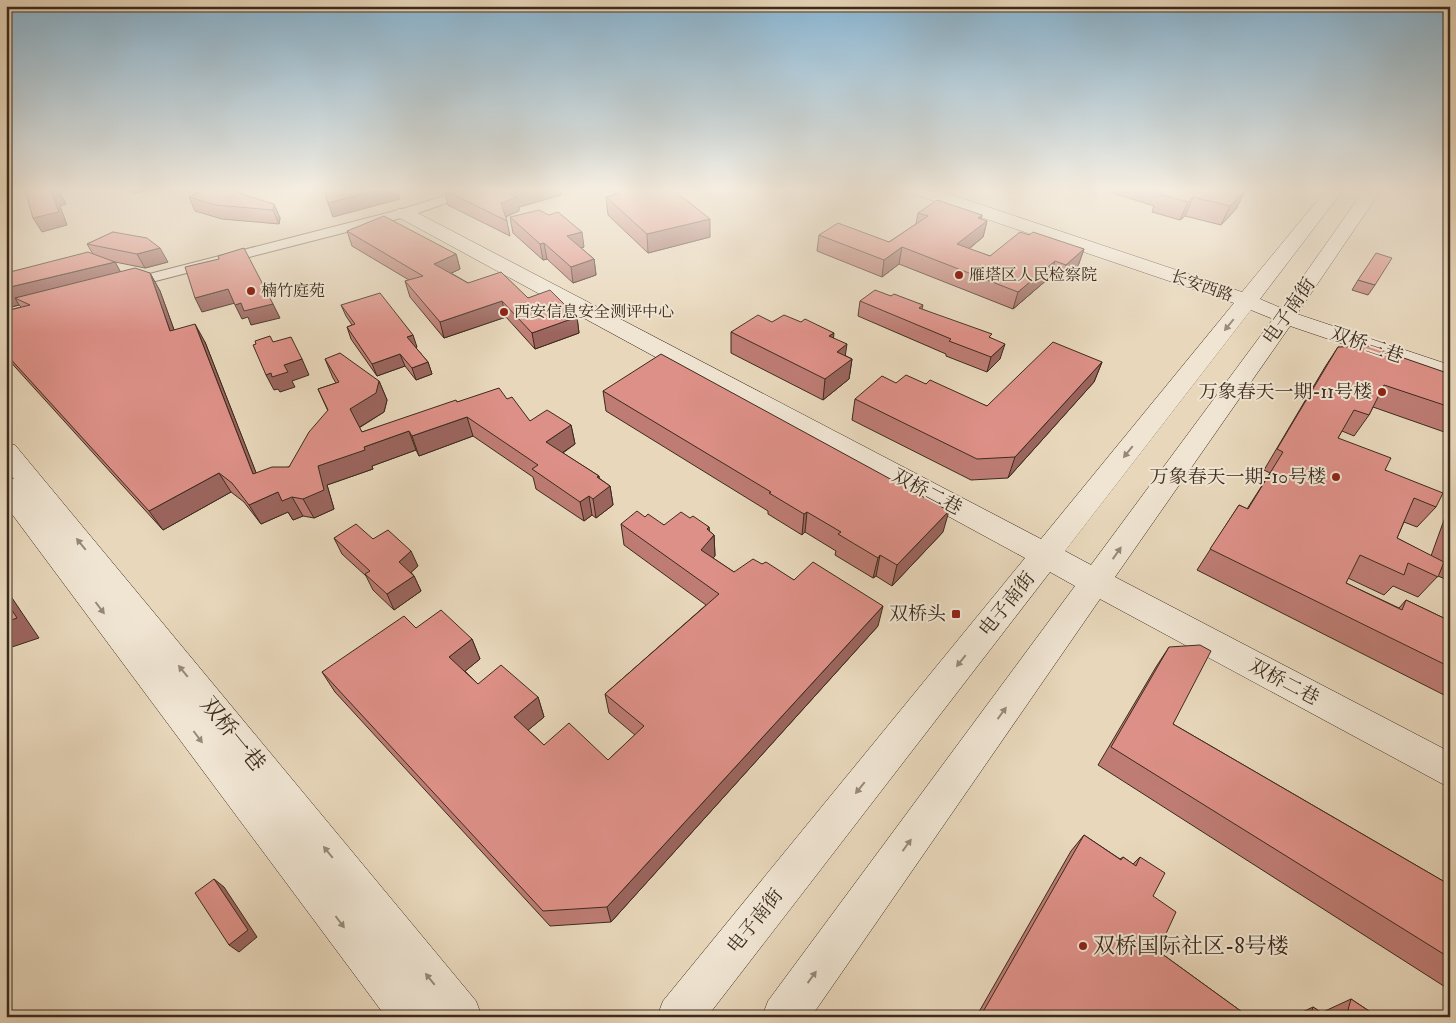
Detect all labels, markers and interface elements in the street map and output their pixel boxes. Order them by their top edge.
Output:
place label: 雁塔区人民检察院 [969,265,1097,285]
street label: 长安西路 [1168,266,1236,306]
marker: 雁塔区人民检察院 [953,269,965,281]
street label: 电子南街 [1257,273,1321,349]
place label: 楠竹庭苑 [261,281,325,301]
marker: 楠竹庭苑 [245,285,257,297]
place label: 西安信息安全测评中心 [514,302,674,322]
marker: 西安信息安全测评中心 [498,306,510,318]
one-way arrow [1224,318,1235,331]
street label: 双桥三巷 [1327,321,1407,369]
place label: 万象春天一期-11号楼 [1198,380,1372,404]
marker: 万象春天一期-11号楼 [1376,386,1388,398]
one-way arrow [1123,445,1134,458]
street label: 双桥二巷 [888,464,966,520]
place label: 万象春天一期-10号楼 [1150,465,1326,489]
marker: 万象春天一期-10号楼 [1330,471,1342,483]
one-way arrow [75,538,86,551]
one-way arrow [1112,546,1122,559]
street label: 电子南街 [974,567,1040,641]
one-way arrow [94,601,105,614]
place label: 双桥头 [889,602,946,626]
marker: 双桥头 [950,608,962,620]
one-way arrow [956,654,967,667]
street label: 双桥二巷 [1245,654,1323,710]
one-way arrow [177,664,188,677]
street label: 双桥一巷 [194,691,272,777]
one-way arrow [997,706,1007,720]
one-way arrow [193,730,204,743]
one-way arrow [855,782,866,795]
one-way arrow [902,838,912,852]
one-way arrow [322,846,333,859]
street label: 电子南街 [722,884,788,958]
one-way arrow [334,915,345,928]
place label: 双桥国际社区-8号楼 [1093,932,1289,960]
marker: 双桥国际社区-8号楼 [1077,940,1089,952]
one-way arrow [807,970,817,984]
one-way arrow [424,973,435,986]

